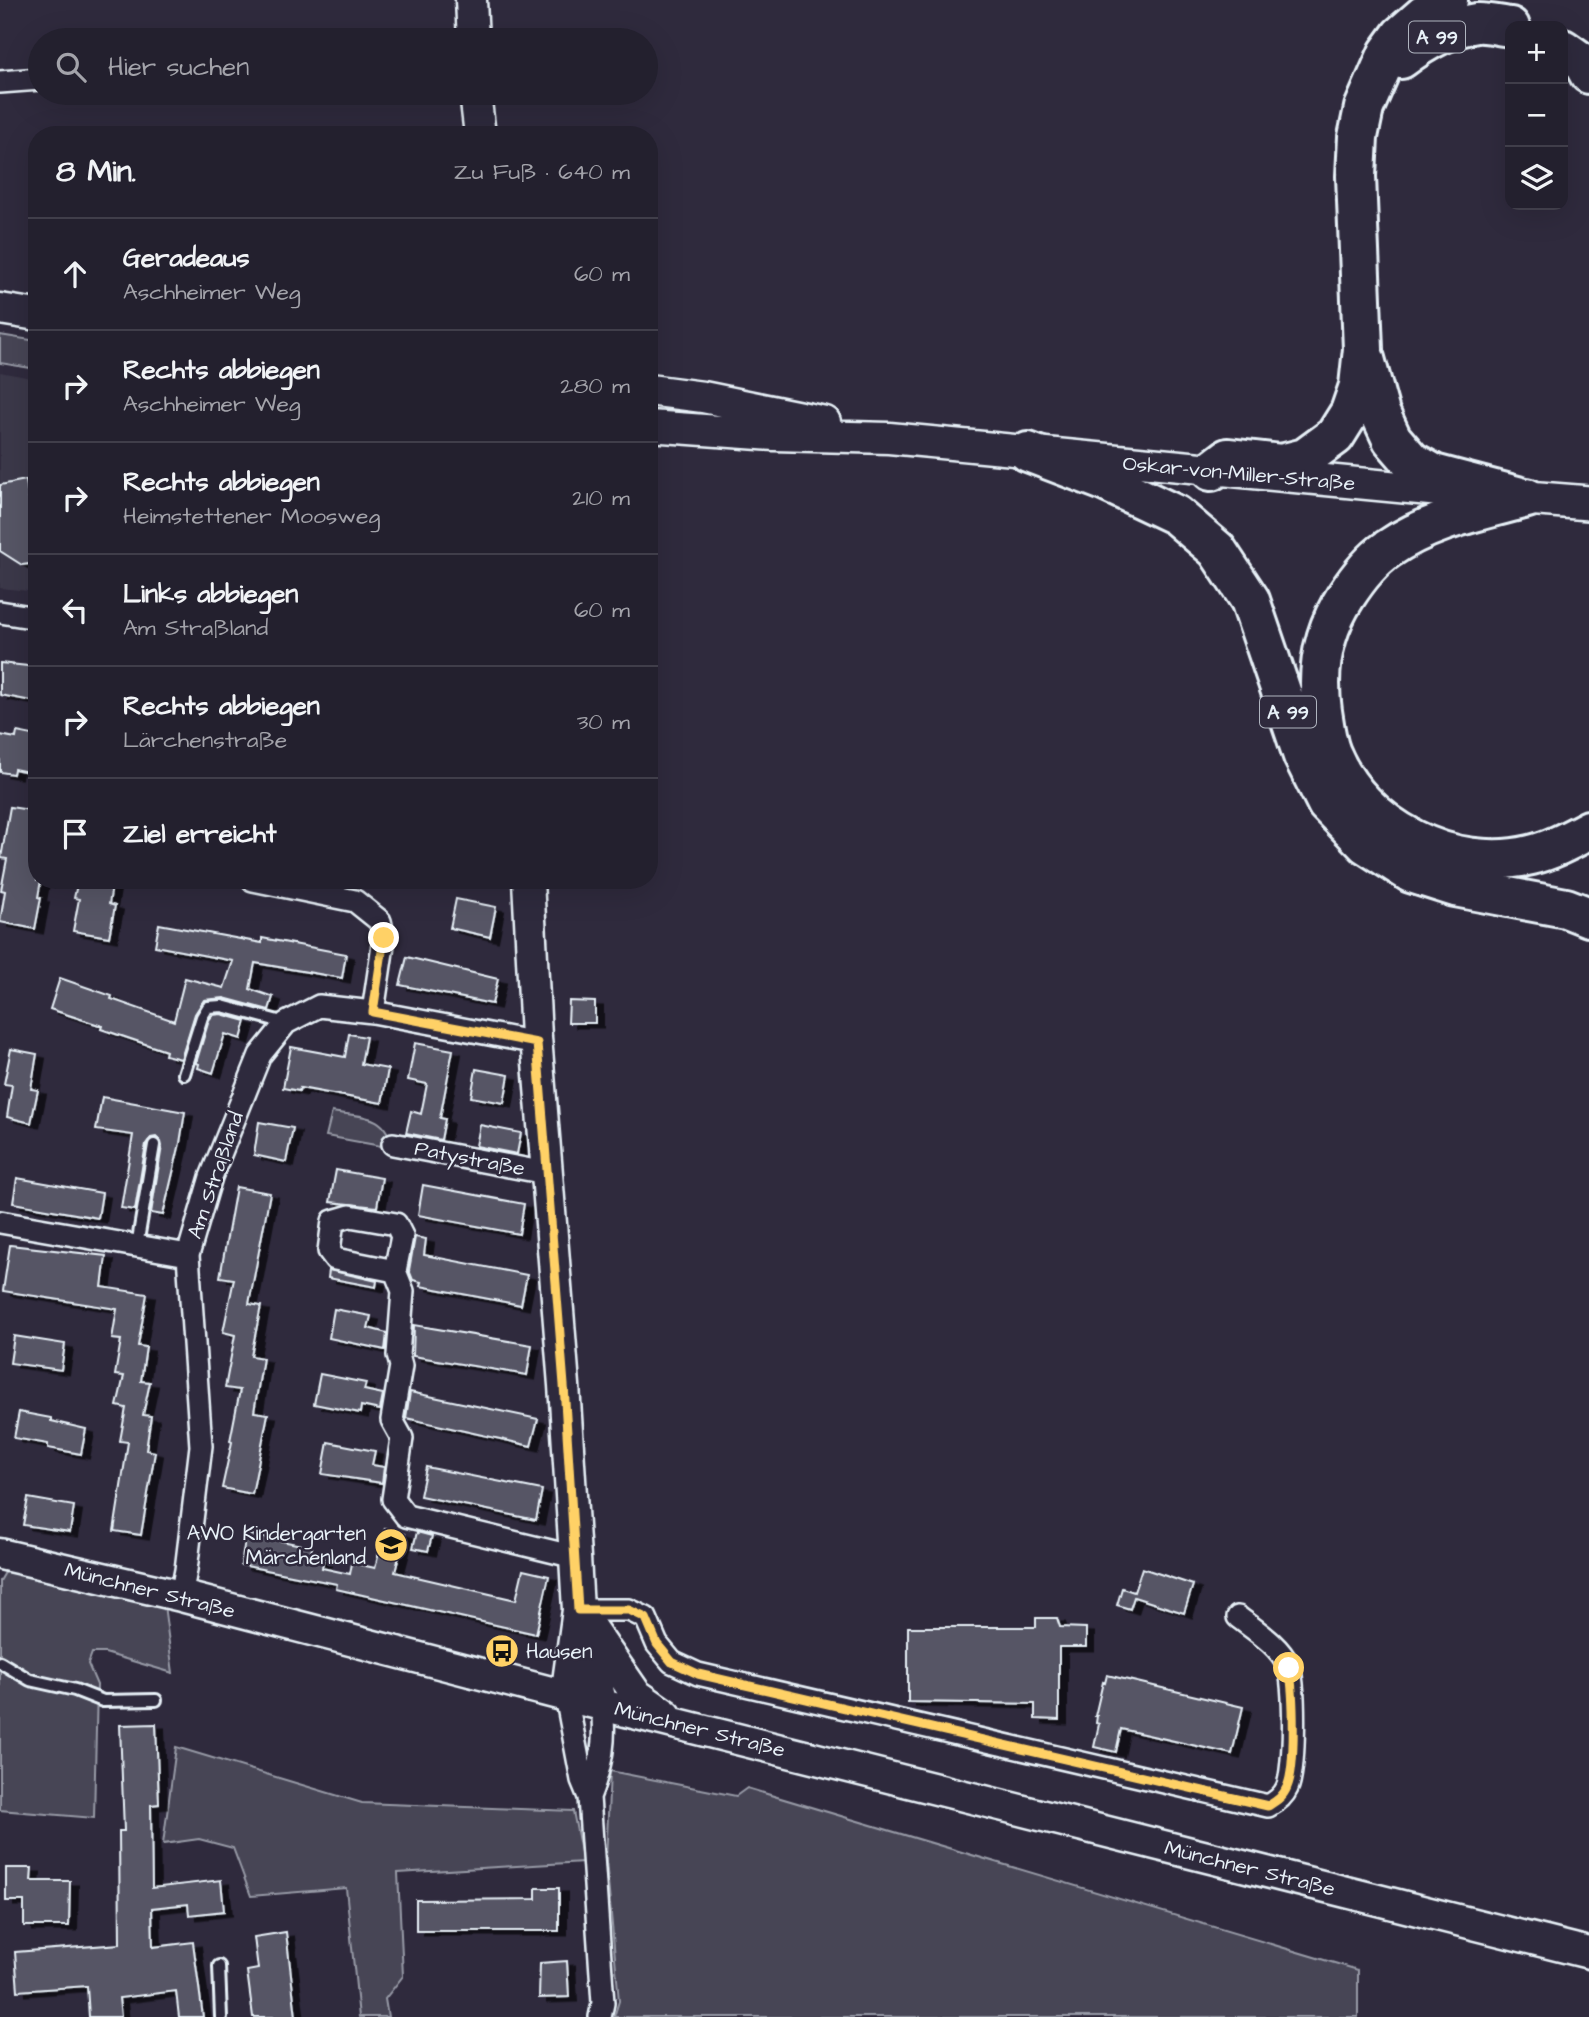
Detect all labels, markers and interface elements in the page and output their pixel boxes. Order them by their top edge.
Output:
map controls [1505,21,1568,210]
button: + [1505,21,1568,84]
road number: A 99 [1409,22,1465,52]
search box [28,28,658,105]
icon: search [52,48,90,86]
text: Hier suchen [108,49,249,85]
button: − [1505,84,1568,147]
button: layers [1505,147,1568,210]
text: 8 Min. [56,151,136,193]
text: Zu Fuß · 640 m [454,156,630,188]
text: Geradeaus [123,240,250,276]
icon: ahead [56,255,94,293]
text: 60 m [574,258,630,290]
text: Aschheimer Weg [123,276,301,308]
text: Rechts abbiegen [123,352,320,388]
icon: right [56,367,94,405]
text: 280 m [560,370,630,402]
text: Aschheimer Weg [123,388,301,420]
street label: Oskar-von-Miller-Straße [1122,449,1356,498]
text: Rechts abbiegen [123,464,320,500]
icon: right [56,479,94,517]
text: 210 m [572,482,630,514]
text: Heimstettener Moosweg [123,500,380,532]
text: Links abbiegen [123,576,298,612]
icon: left [56,591,94,629]
text: 60 m [574,594,630,626]
text: Am Straßland [123,612,268,644]
text: Rechts abbiegen [123,688,320,724]
road number: A 99 [1260,696,1316,727]
icon: right [56,703,94,741]
text: 30 m [577,706,630,738]
text: Lärchenstraße [123,724,287,756]
icon: arrive [56,815,94,853]
text: Ziel erreicht [123,816,277,852]
route end [368,922,399,953]
street label: Am Straßland [180,1108,251,1243]
street label: Patystraße [412,1134,527,1185]
place label: AWO Kindergarten Märchenland [187,1519,366,1572]
school or university icon: AWO Kindergarten Märchenland [372,1526,410,1564]
street label: Münchner Straße [62,1555,238,1626]
bus stop icon: Hausen [483,1632,521,1670]
place label: Hausen [526,1637,592,1666]
route start [1273,1652,1304,1683]
street label: Münchner Straße [612,1694,788,1765]
street label: Münchner Straße [1162,1833,1338,1904]

